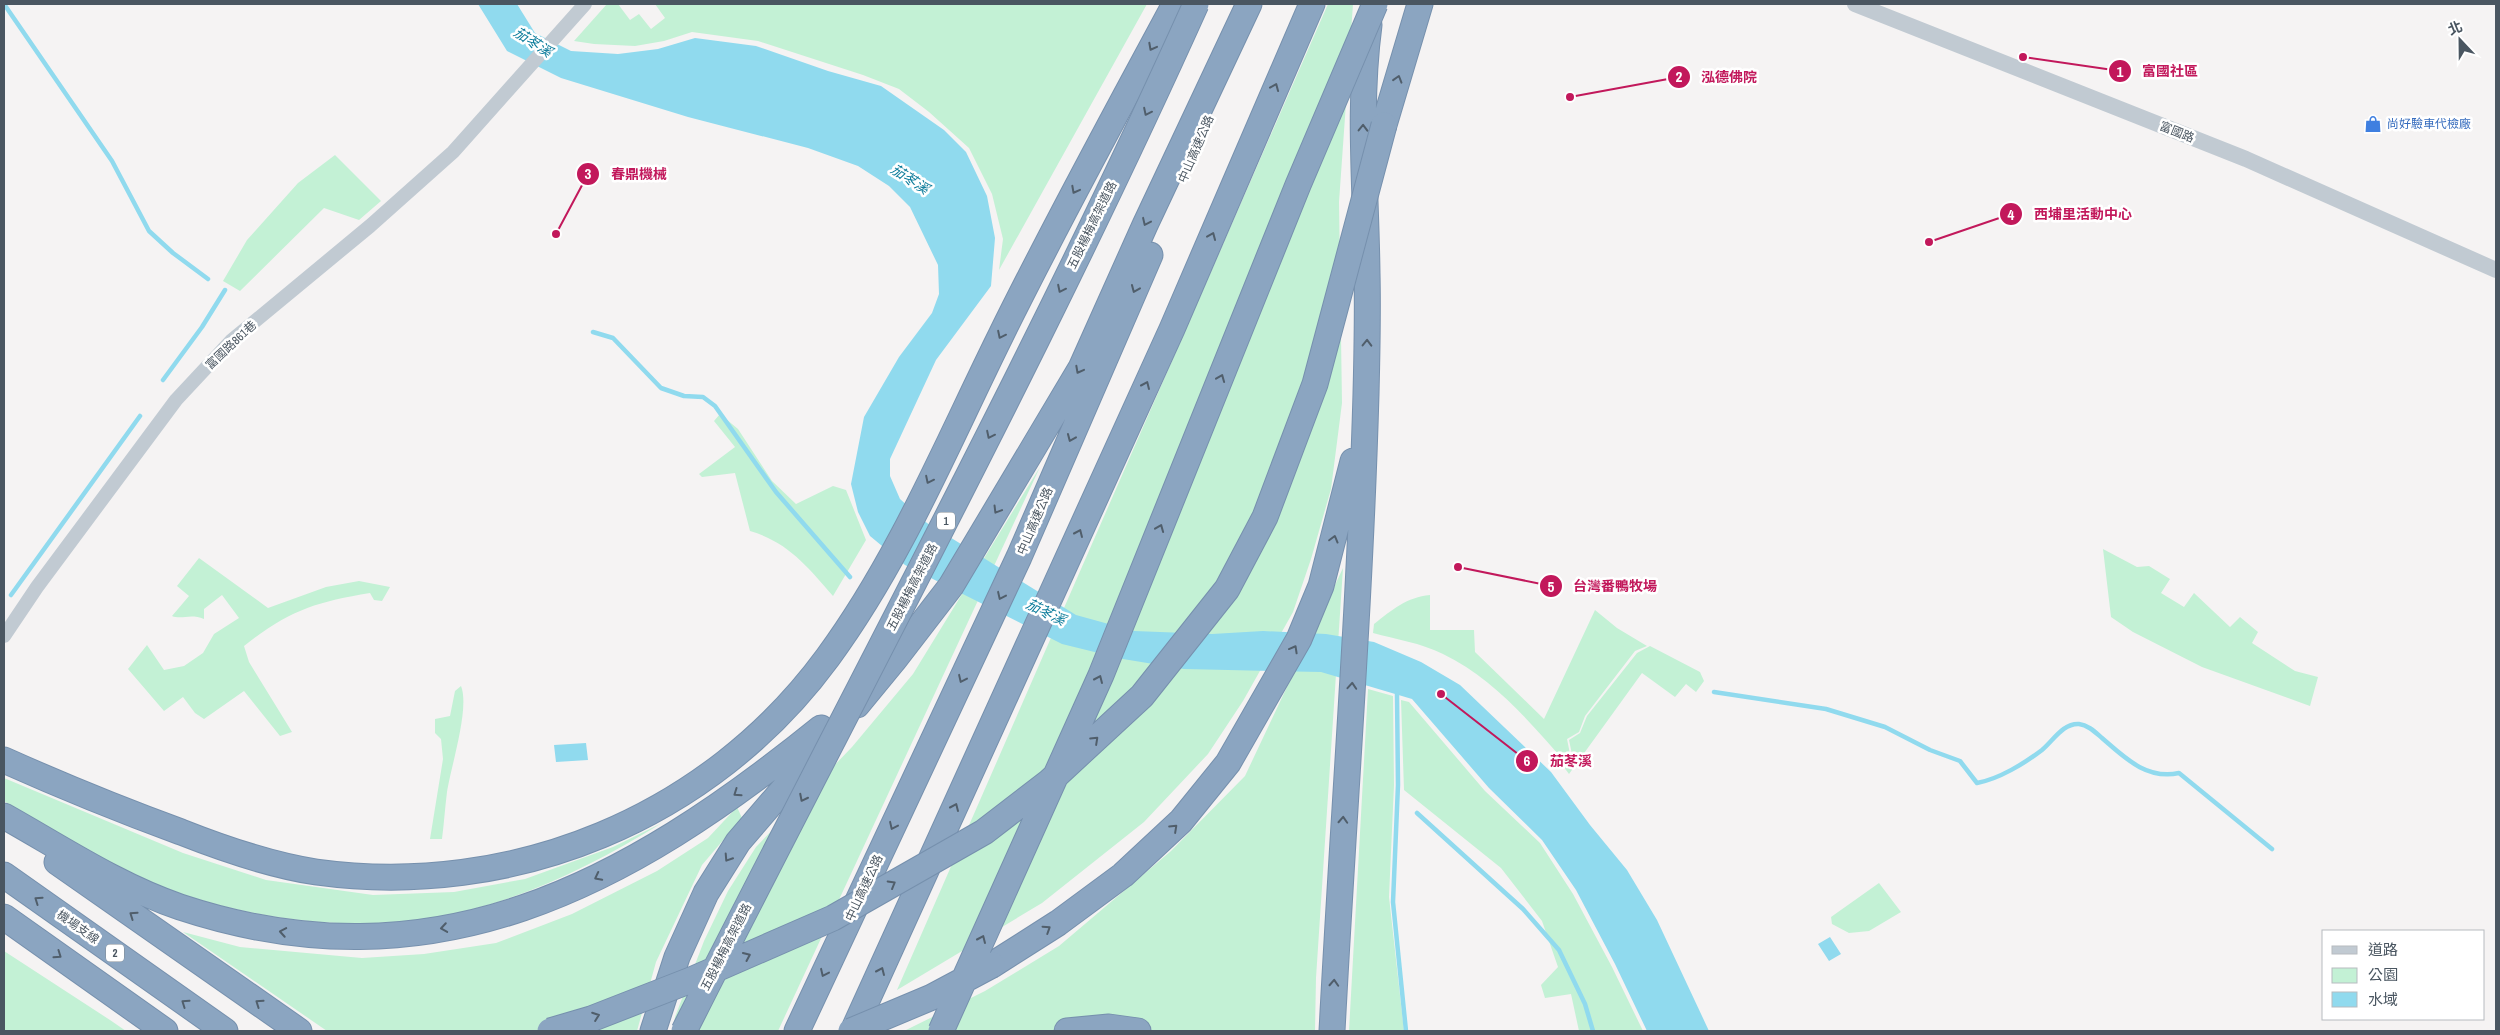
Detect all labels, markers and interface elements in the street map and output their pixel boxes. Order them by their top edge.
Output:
north arrow [2435,15,2485,65]
text: 北 [2445,17,2465,39]
water label: 茄苳溪 [510,23,557,62]
one-way arrow [1148,41,1158,50]
callout: 富國社區 [2107,57,2208,86]
text: 1 [2117,61,2124,82]
callout: 泓德佛院 [1666,62,1767,91]
text: 富國社區 [2142,62,2198,80]
text: 2 [1676,66,1683,87]
text: 泓德佛院 [1701,68,1757,86]
one-way arrow [1393,75,1403,83]
one-way arrow [1269,83,1280,92]
one-way arrow [1143,107,1153,116]
street label: 中山高速公路 [1175,113,1217,185]
shop icon: 尚好驗車代檢廠 [2363,114,2383,134]
place label: 尚好驗車代檢廠 [2387,116,2471,132]
street label: 富國路 [2157,118,2197,146]
one-way arrow [1357,124,1368,132]
callout: 春鼎機械 [576,159,677,188]
water label: 茄苳溪 [887,160,934,199]
text: 3 [585,163,592,184]
text: 春鼎機械 [611,165,667,183]
street label: 五股楊梅高架道路 [1064,178,1120,272]
one-way arrow [1071,184,1081,193]
callout: 西埔里活動中心 [1999,200,2142,229]
text: 4 [2008,204,2015,225]
text: 西埔里活動中心 [2034,205,2132,223]
one-way arrow [1142,217,1153,226]
one-way arrow [1205,232,1216,241]
one-way arrow [1056,284,1067,293]
one-way arrow [1131,284,1142,293]
street label: 富國路861巷 [202,317,260,373]
one-way arrow [997,329,1007,338]
one-way arrow [1362,339,1372,346]
one-way arrow [1075,364,1085,373]
one-way arrow [1215,374,1225,383]
one-way arrow [1140,381,1151,390]
one-way arrow [986,430,996,439]
one-way arrow [1066,433,1077,442]
one-way arrow [926,475,936,484]
street label: 中山高速公路 [1014,485,1056,557]
one-way arrow [993,504,1003,513]
road number: 1 [937,512,955,530]
one-way arrow [1154,525,1164,533]
one-way arrow [1073,529,1084,538]
one-way arrow [1328,535,1339,544]
street label: 五股楊梅高架道路 [883,541,941,633]
callout: 台灣番鴨牧場 [1538,572,1667,601]
text: 5 [1548,576,1555,597]
text: 台灣番鴨牧場 [1573,577,1657,595]
one-way arrow [996,591,1007,600]
water label: 茄苳溪 [1023,595,1071,630]
one-way arrow [1288,645,1298,654]
one-way arrow [958,674,968,683]
one-way arrow [1093,675,1104,684]
one-way arrow [1346,682,1357,690]
one-way arrow [1090,736,1099,745]
callout: 茄苳溪 [1515,746,1602,775]
text: 6 [1524,750,1531,771]
text: 茄苳溪 [1550,752,1592,770]
one-way arrow [733,787,743,796]
one-way arrow [799,793,809,802]
one-way arrow [949,803,959,812]
one-way arrow [1338,816,1349,824]
one-way arrow [889,821,899,830]
one-way arrow [1168,825,1177,834]
street label: 中山高速公路 [842,852,886,924]
one-way arrow [725,853,734,862]
one-way arrow [594,871,603,881]
one-way arrow [887,880,896,890]
one-way arrow [34,897,44,906]
street label: 五股楊梅高架道路 [697,901,755,993]
street label: 機場支線 [54,907,102,947]
one-way arrow [129,912,139,921]
one-way arrow [440,923,449,933]
one-way arrow [1042,926,1051,935]
one-way arrow [278,927,287,937]
legend [2322,930,2485,1020]
one-way arrow [976,935,987,944]
text: 道路 [2368,939,2398,960]
road number: 2 [106,944,124,961]
one-way arrow [52,949,62,958]
one-way arrow [742,951,751,962]
text: 公園 [2368,964,2398,985]
one-way arrow [874,967,885,976]
one-way arrow [820,968,830,977]
one-way arrow [1329,978,1340,986]
text: 水域 [2368,989,2398,1010]
one-way arrow [182,1000,191,1009]
one-way arrow [255,1000,265,1009]
one-way arrow [592,1012,600,1022]

